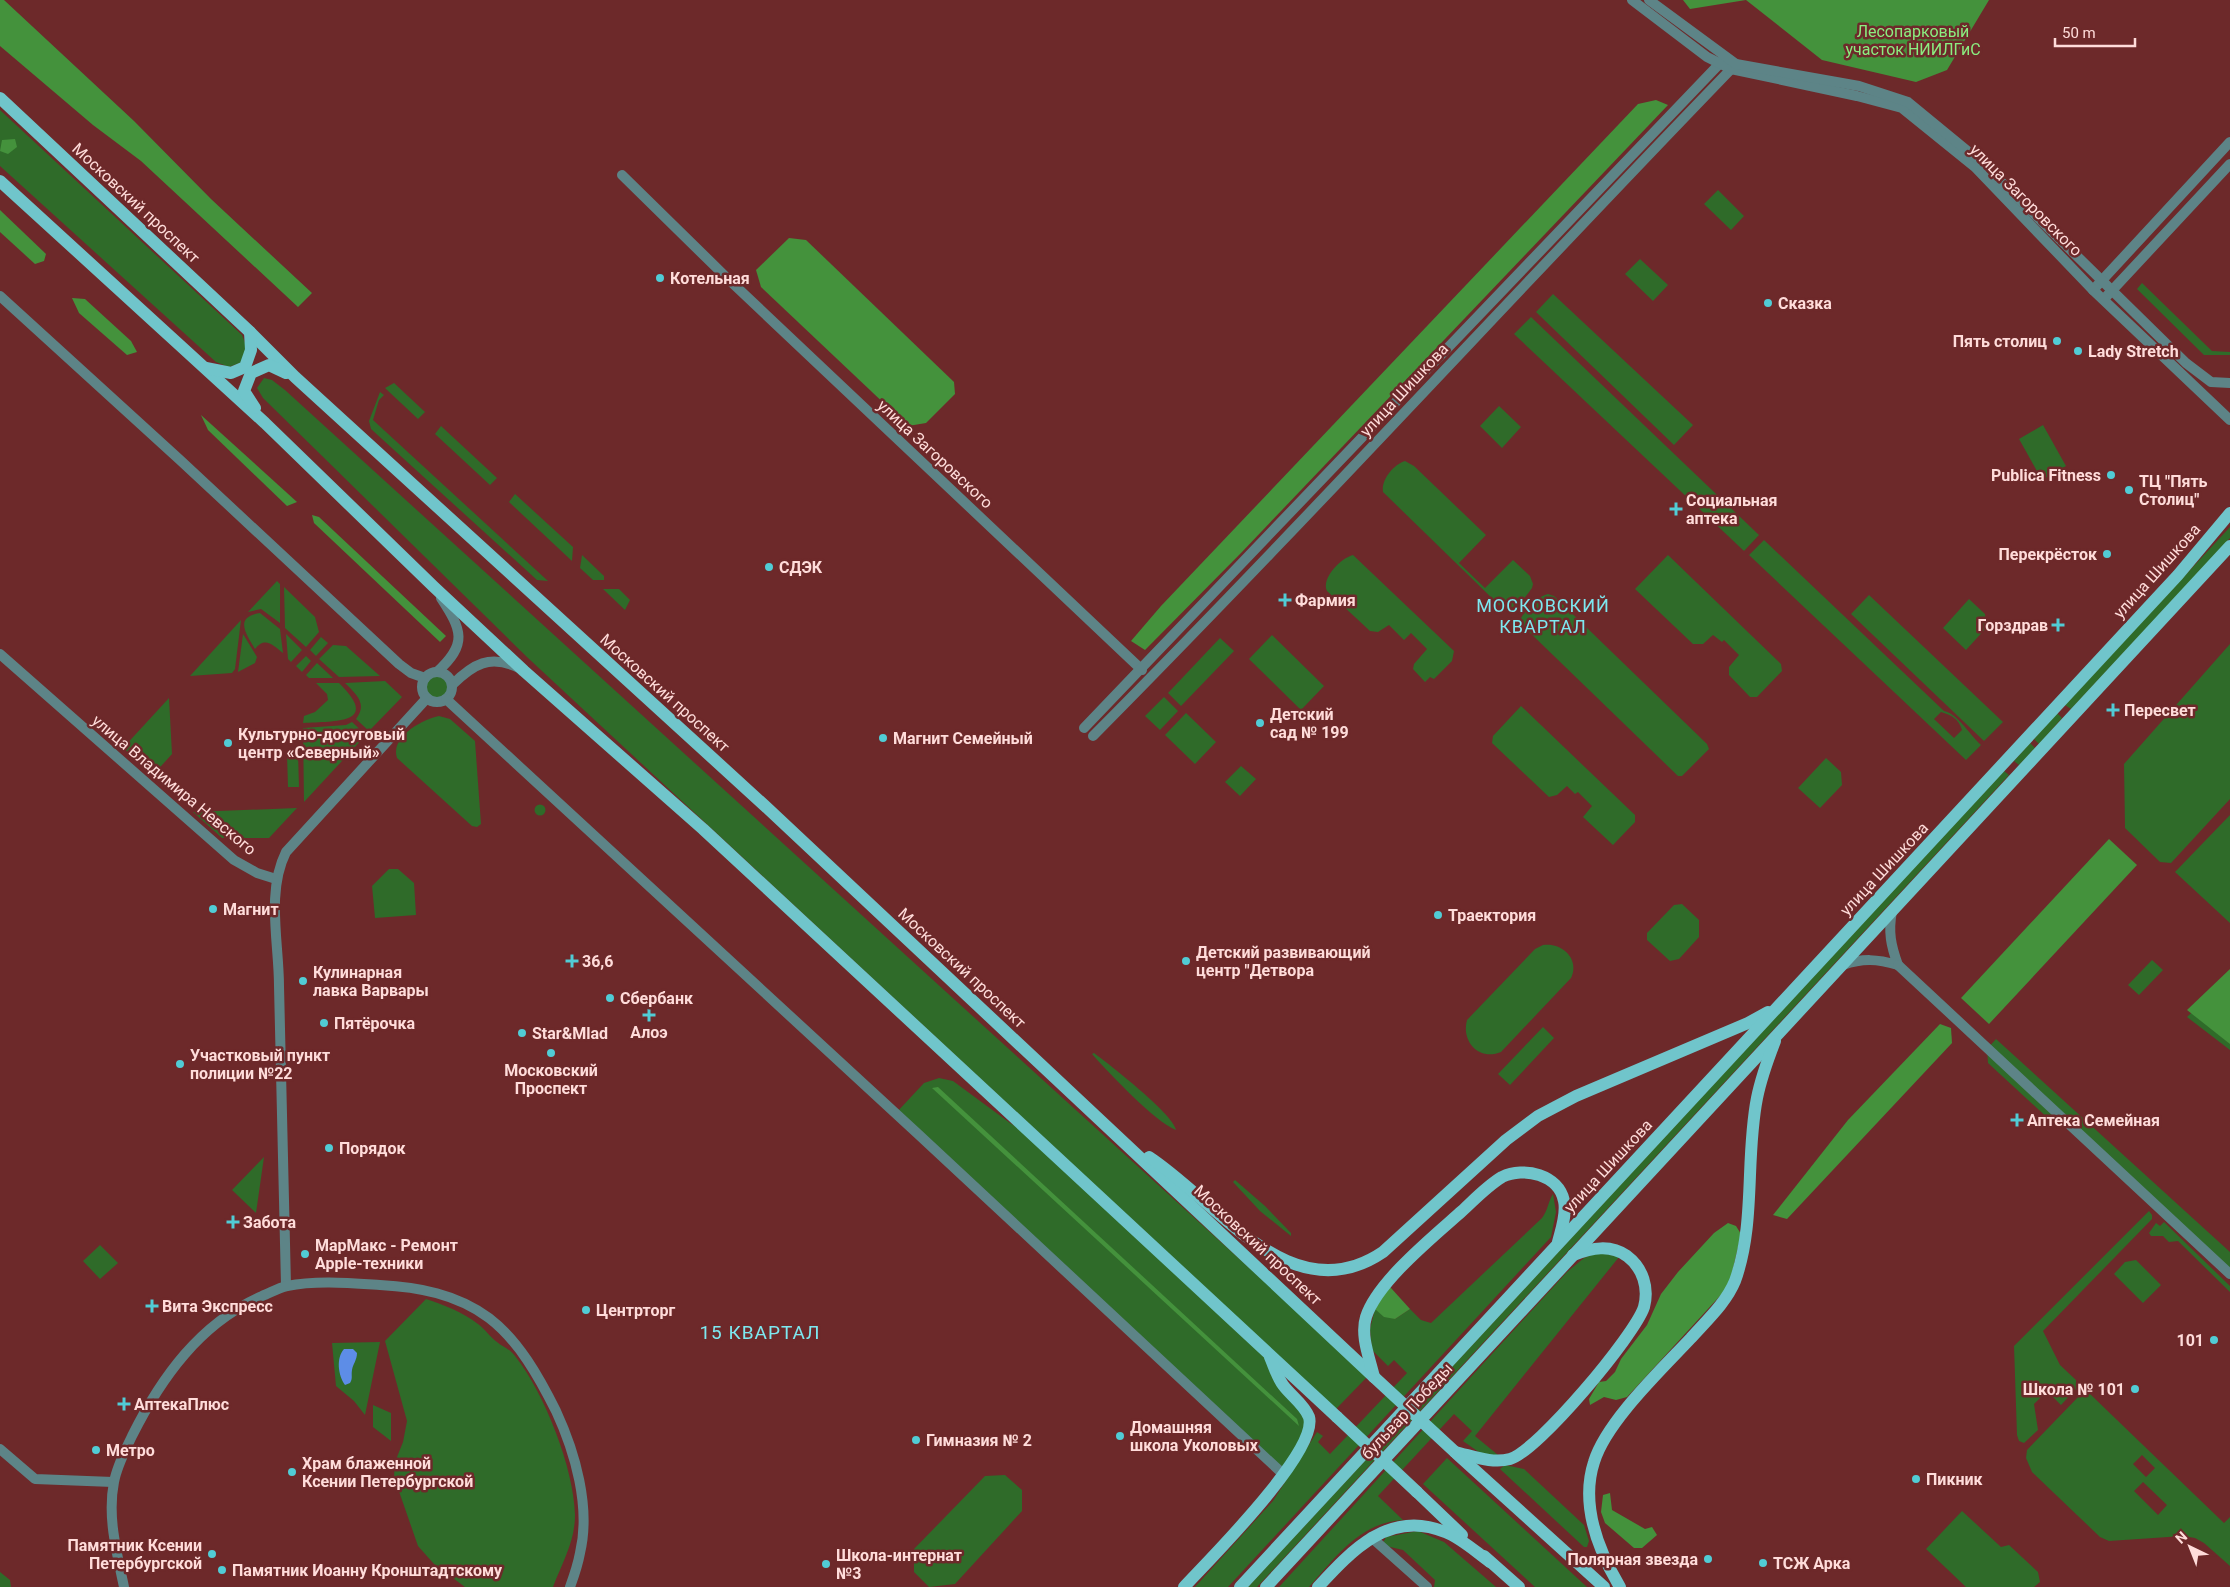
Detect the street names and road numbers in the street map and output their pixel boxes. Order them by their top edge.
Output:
street label: Московский проспект [68,139,204,267]
street label: улица Загоровского [1966,140,2086,260]
street label: улица Шишкова [1356,339,1452,441]
street label: улица Загоровского [873,396,997,512]
street label: улица Шишкова [2110,520,2204,622]
street label: Московский проспект [596,630,734,756]
street label: улица Владимира Невского [88,711,260,859]
street label: улица Шишкова [1836,818,1932,920]
street label: Московский проспект [894,904,1030,1032]
street label: улица Шишкова [1560,1115,1656,1217]
street label: Московский проспект [1190,1181,1326,1309]
street label: бульвар Победы [1357,1359,1457,1463]

